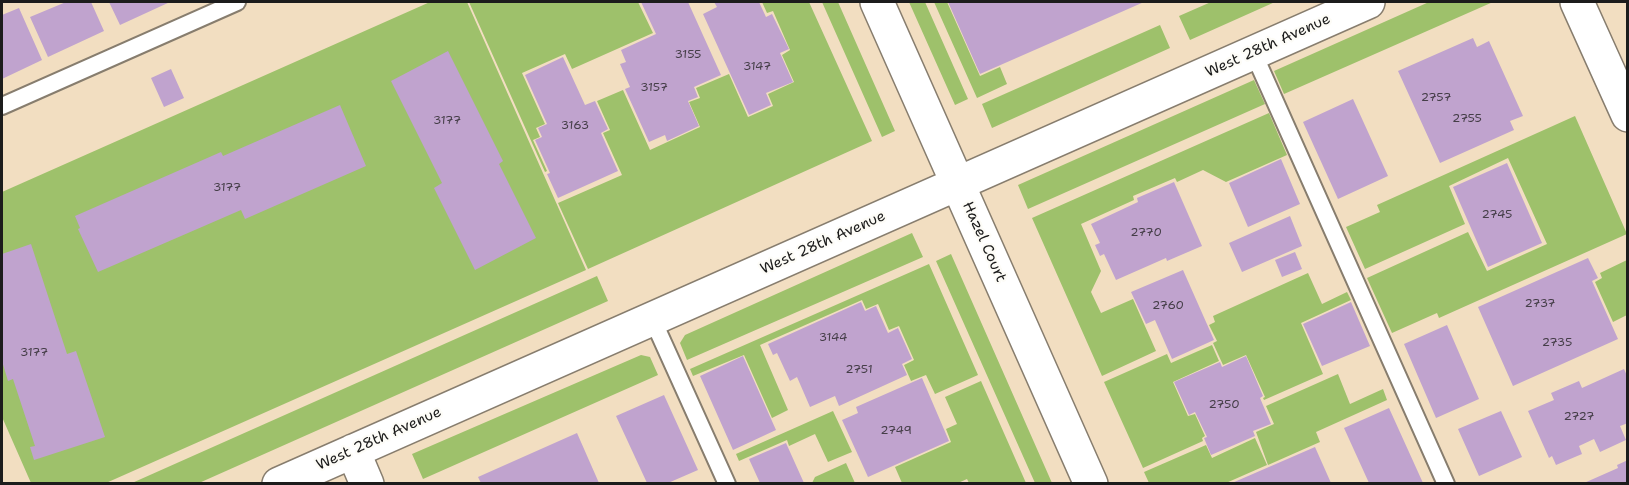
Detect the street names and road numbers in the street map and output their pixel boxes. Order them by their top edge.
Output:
street label: West 28th Avenue [1203,10,1333,82]
street label: Hazel Court [958,199,1010,285]
street label: West 28th Avenue [758,207,888,279]
street label: West 28th Avenue [314,403,444,475]

